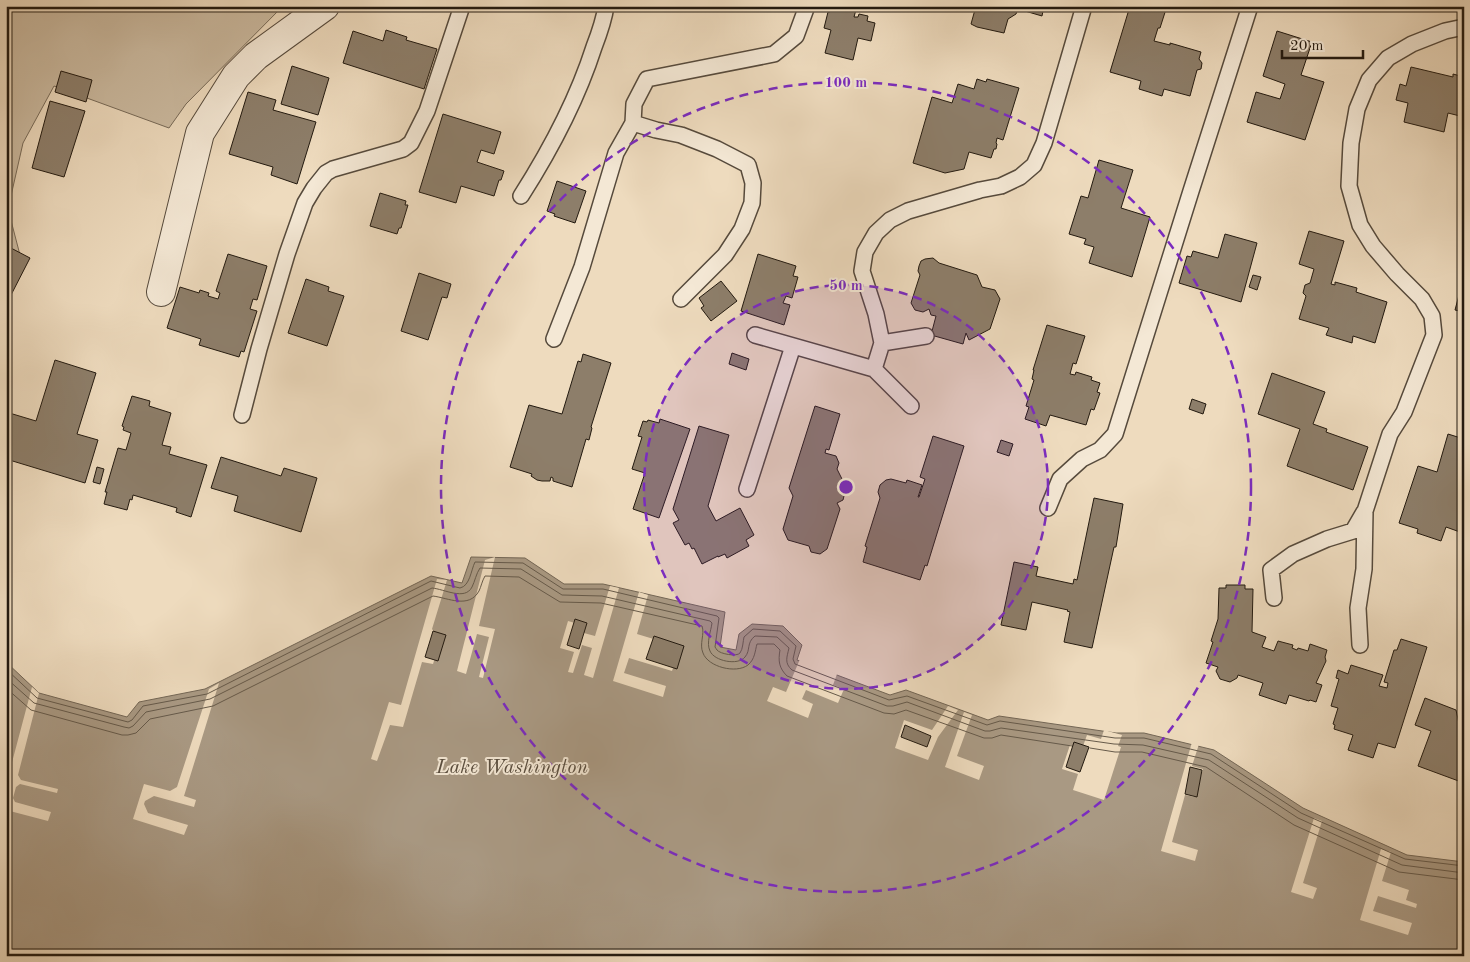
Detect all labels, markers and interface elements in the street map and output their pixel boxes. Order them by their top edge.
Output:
scale bar [1282,28,1364,60]
text: 20 m [1290,39,1324,54]
text: 100 m [825,76,867,91]
text: 50 m [829,279,863,294]
centre of rings [837,478,855,496]
water label: Lake Washington [435,758,588,778]

